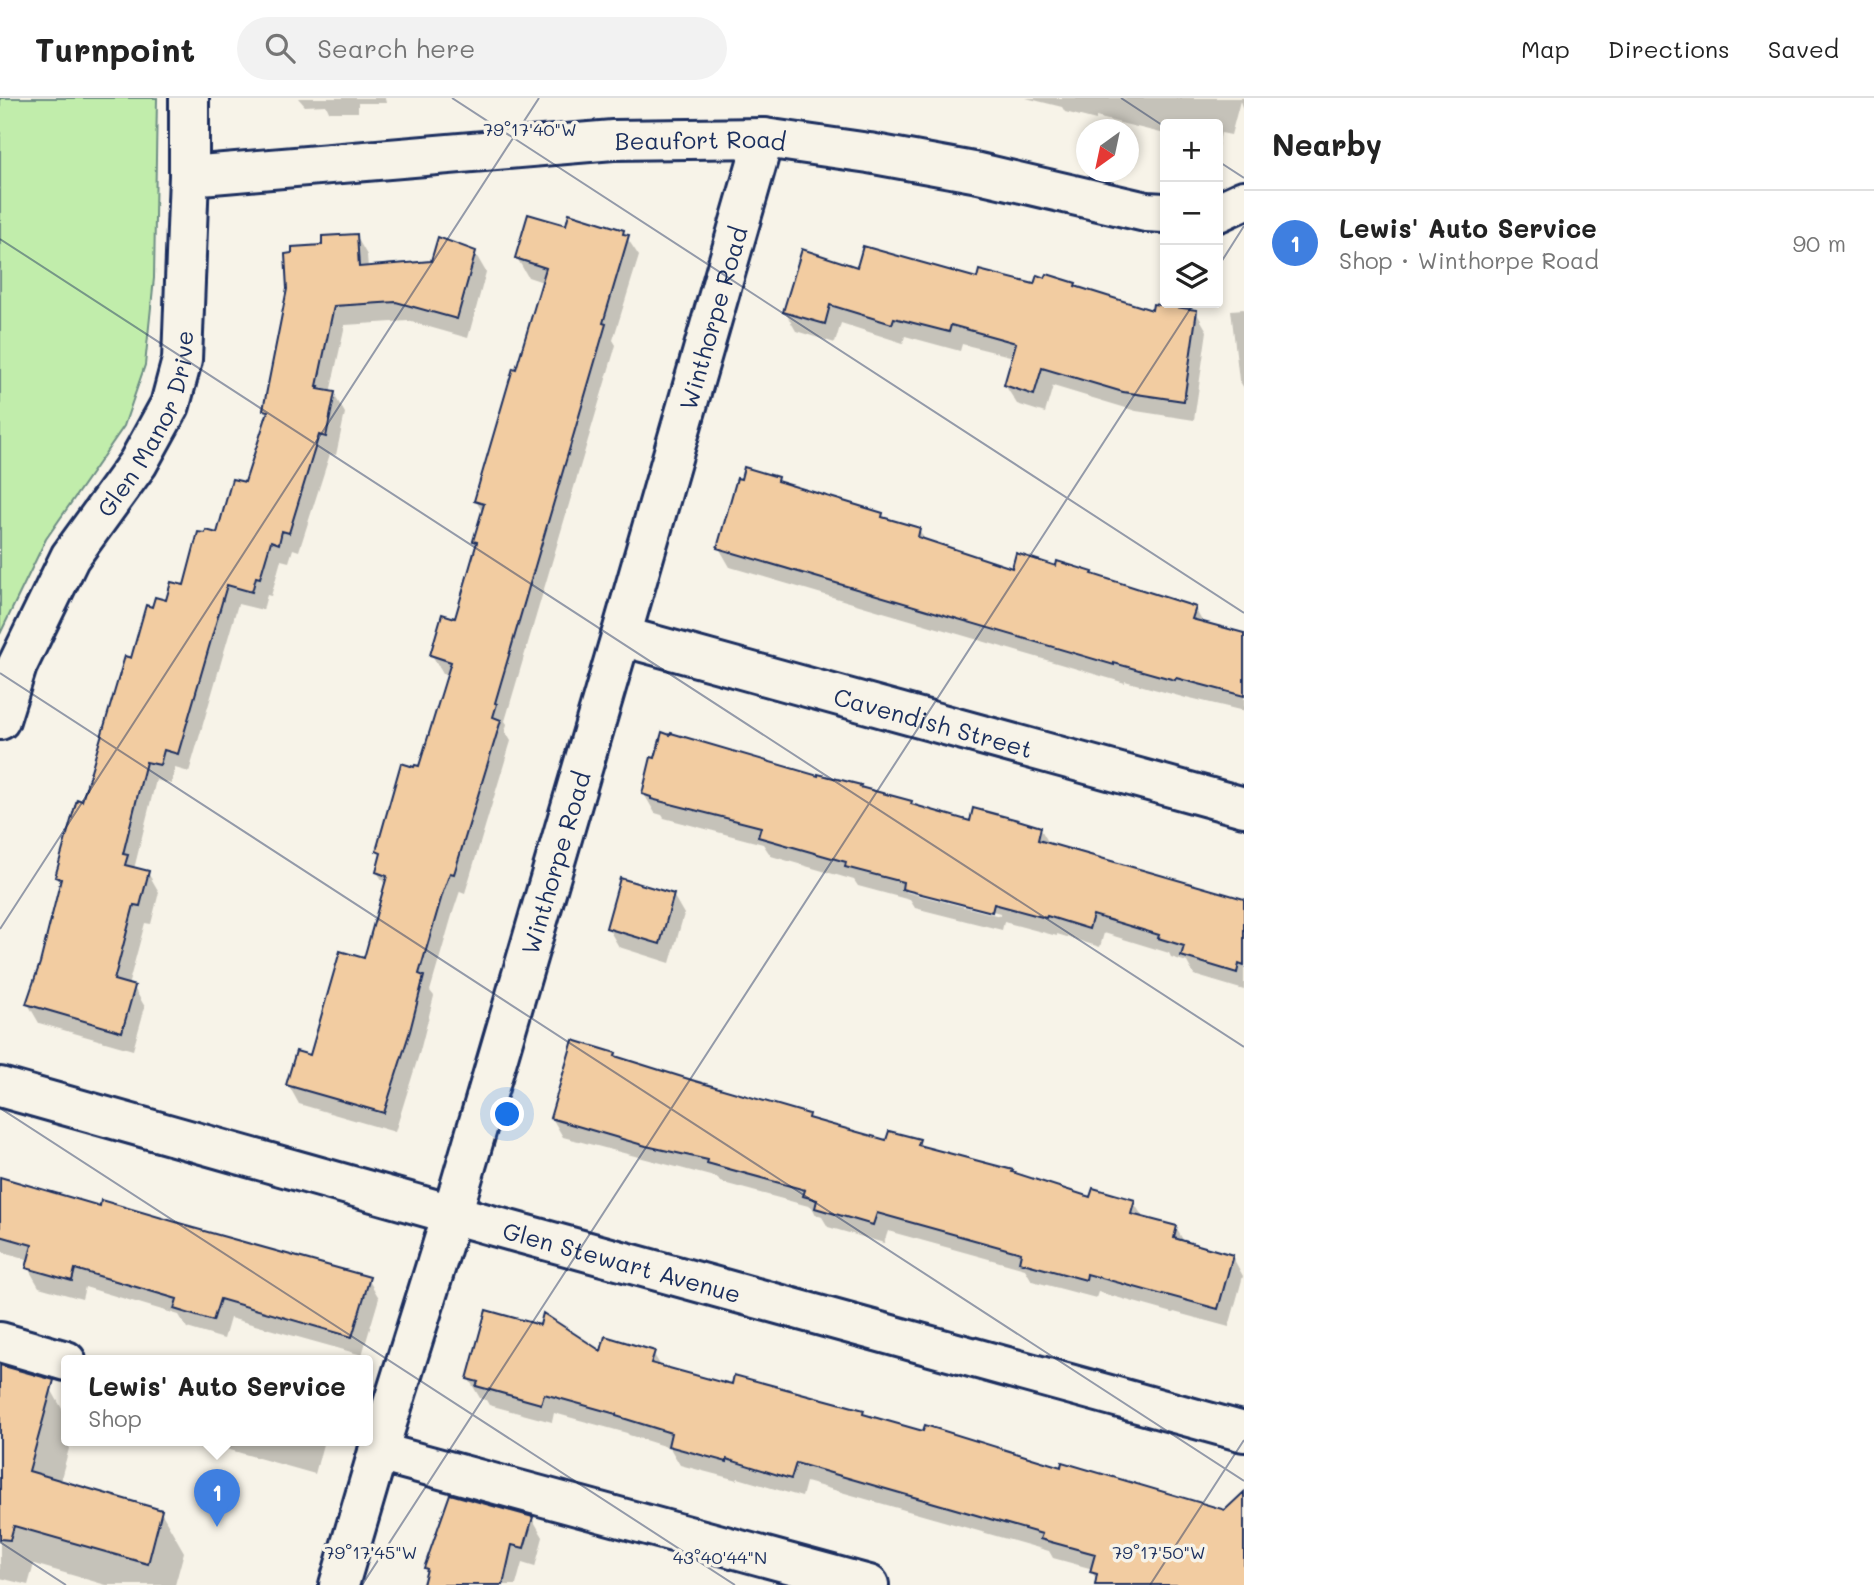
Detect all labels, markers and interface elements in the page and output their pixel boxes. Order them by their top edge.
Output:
search box [237,17,727,80]
text: Turnpoint [35,27,195,70]
icon: search [261,29,299,67]
text: Search here [317,31,475,65]
text: Map [1521,33,1570,64]
text: Directions [1608,33,1730,64]
text: Saved [1768,33,1839,64]
text: 79°17'40"W [483,117,577,141]
north arrow [1076,119,1139,182]
map controls [1160,119,1223,308]
button: + [1160,119,1223,182]
street label: Beaufort Road [614,122,788,156]
text: Nearby [1272,124,1382,164]
button: − [1160,182,1223,245]
text: Lewis' Auto Service [1339,211,1597,245]
street label: Winthorpe Road [671,223,753,413]
text: 1 [1290,228,1300,258]
text: 90 m [1793,228,1846,258]
button: layers [1160,245,1223,308]
text: Shop · Winthorpe Road [1339,245,1599,275]
street label: Glen Manor Drive [89,330,199,522]
street label: Cavendish Street [831,680,1036,764]
street label: Winthorpe Road [513,767,596,958]
your location [490,1097,524,1131]
street label: Glen Stewart Avenue [500,1214,745,1309]
popup [61,1355,373,1446]
text: Lewis' Auto Service [88,1369,346,1403]
text: Shop [88,1403,142,1433]
pin: 1 [194,1469,240,1527]
text: 79°17'45"W [325,1540,417,1564]
text: 79°17'50"W [1112,1540,1206,1564]
text: 43°40'44"N [673,1545,767,1569]

